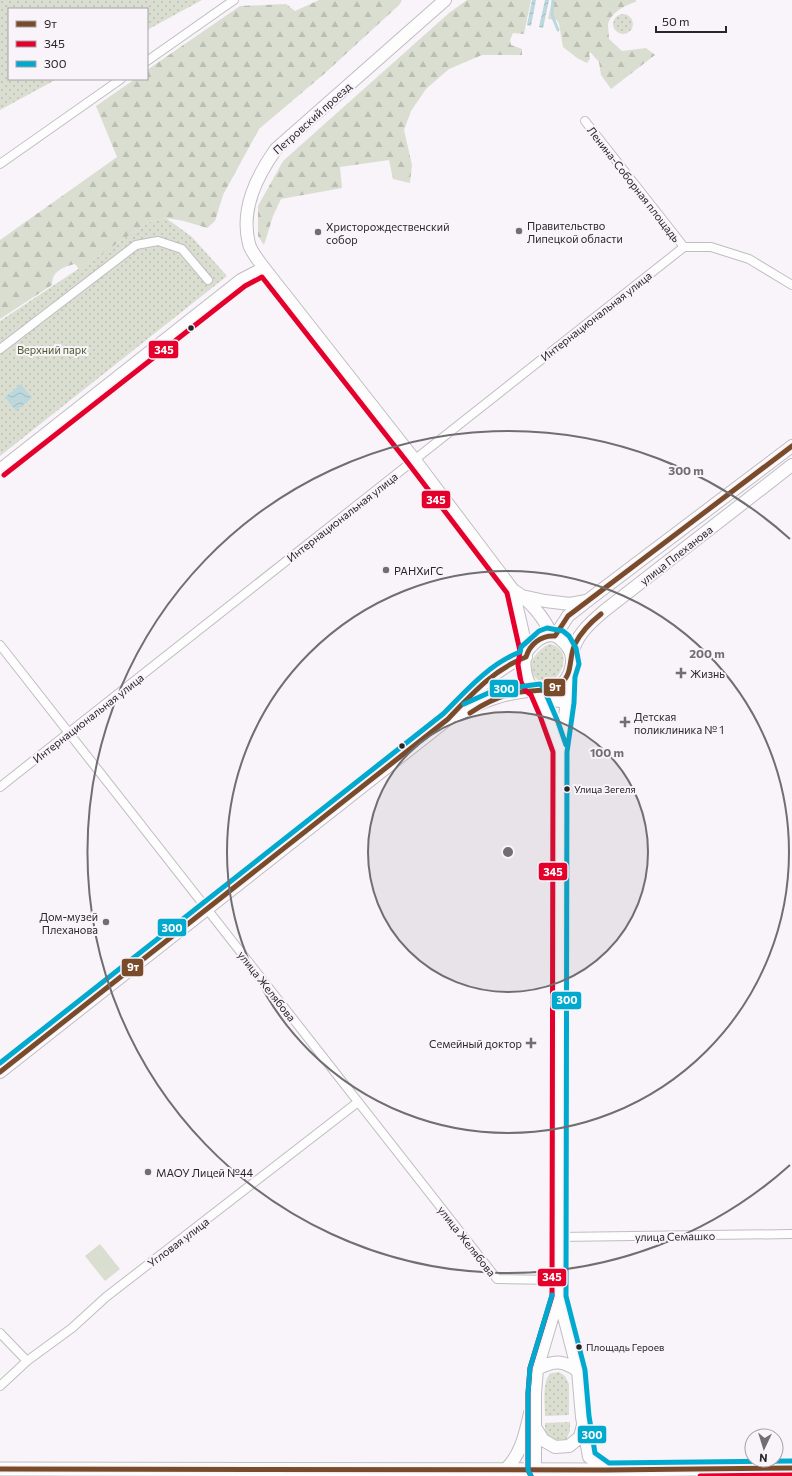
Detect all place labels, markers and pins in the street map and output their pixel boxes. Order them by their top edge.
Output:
place label: Правительство Липецкой области [527,219,623,245]
place label: Христорождественский собор [326,220,450,246]
marker: Правительство Липецкой области [514,226,524,236]
marker: Христорождественский собор [313,227,323,237]
unlabelled marker [186,323,196,333]
place label: РАНХиГС [394,564,443,577]
marker: РАНХиГС [381,565,391,575]
marker: Жизнь [675,667,687,679]
place label: Жизнь [690,667,725,680]
place label: Детская поликлиника № 1 [634,710,724,736]
marker: Детская поликлиника № 1 [619,716,631,728]
unlabelled marker [397,741,407,751]
place label: Улица Зегеля [574,783,636,795]
marker: Улица Зегеля [562,784,572,794]
centre of rings [501,845,515,859]
place label: Дом-музей Плеханова [39,910,98,936]
marker: Дом-музей Плеханова [101,917,111,927]
place label: Семейный доктор [429,1037,522,1050]
marker: Семейный доктор [525,1037,537,1049]
place label: МАОУ Лицей №44 [156,1166,254,1179]
marker: МАОУ Лицей №44 [143,1167,153,1177]
place label: Площадь Героев [586,1341,664,1353]
marker: Площадь Героев [574,1342,584,1352]

